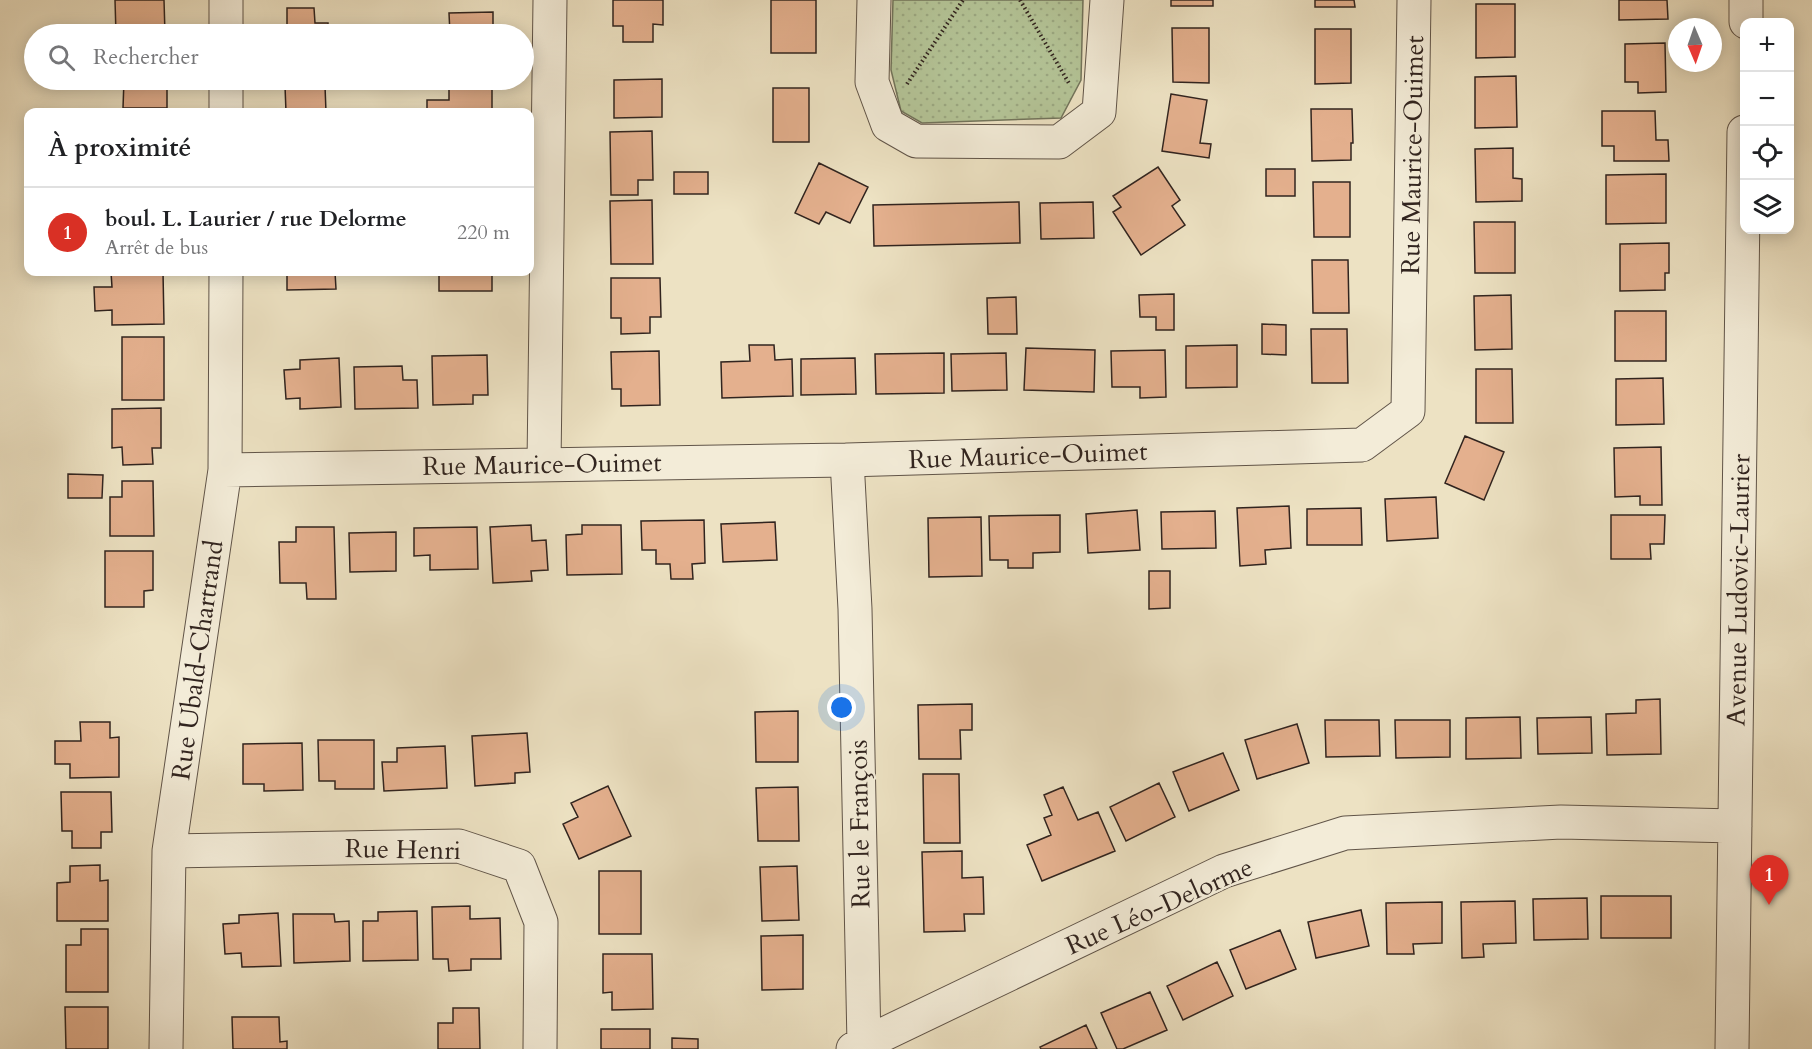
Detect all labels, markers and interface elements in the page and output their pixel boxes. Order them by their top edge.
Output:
north arrow [1668,18,1722,72]
map controls [1740,18,1794,234]
button: + [1740,18,1794,72]
search box [24,24,534,90]
street label: Rue Maurice-Ouimet [1393,35,1432,275]
icon: search [45,41,78,74]
text: Rechercher [93,42,198,72]
button: − [1740,72,1794,126]
button: locate [1740,126,1794,180]
text: À proximité [48,130,191,165]
button: layers [1740,180,1794,234]
text: boul. L. Laurier / rue Delorme [105,204,407,234]
text: 1 [62,219,73,246]
text: 220 m [457,219,510,246]
text: Arrêt de bus [105,234,208,261]
street label: Rue Maurice-Ouimet [908,434,1148,477]
street label: Rue Maurice-Ouimet [422,445,662,484]
street label: Avenue Ludovic-Laurier [1719,453,1758,727]
street label: Rue Ubald-Chartrand [163,538,232,782]
your location [827,693,856,722]
street label: Rue le François [841,739,878,909]
street label: Rue Henri [345,831,461,868]
street label: Rue Léo-Delorme [1060,850,1258,963]
pin: 1 [1750,856,1788,905]

